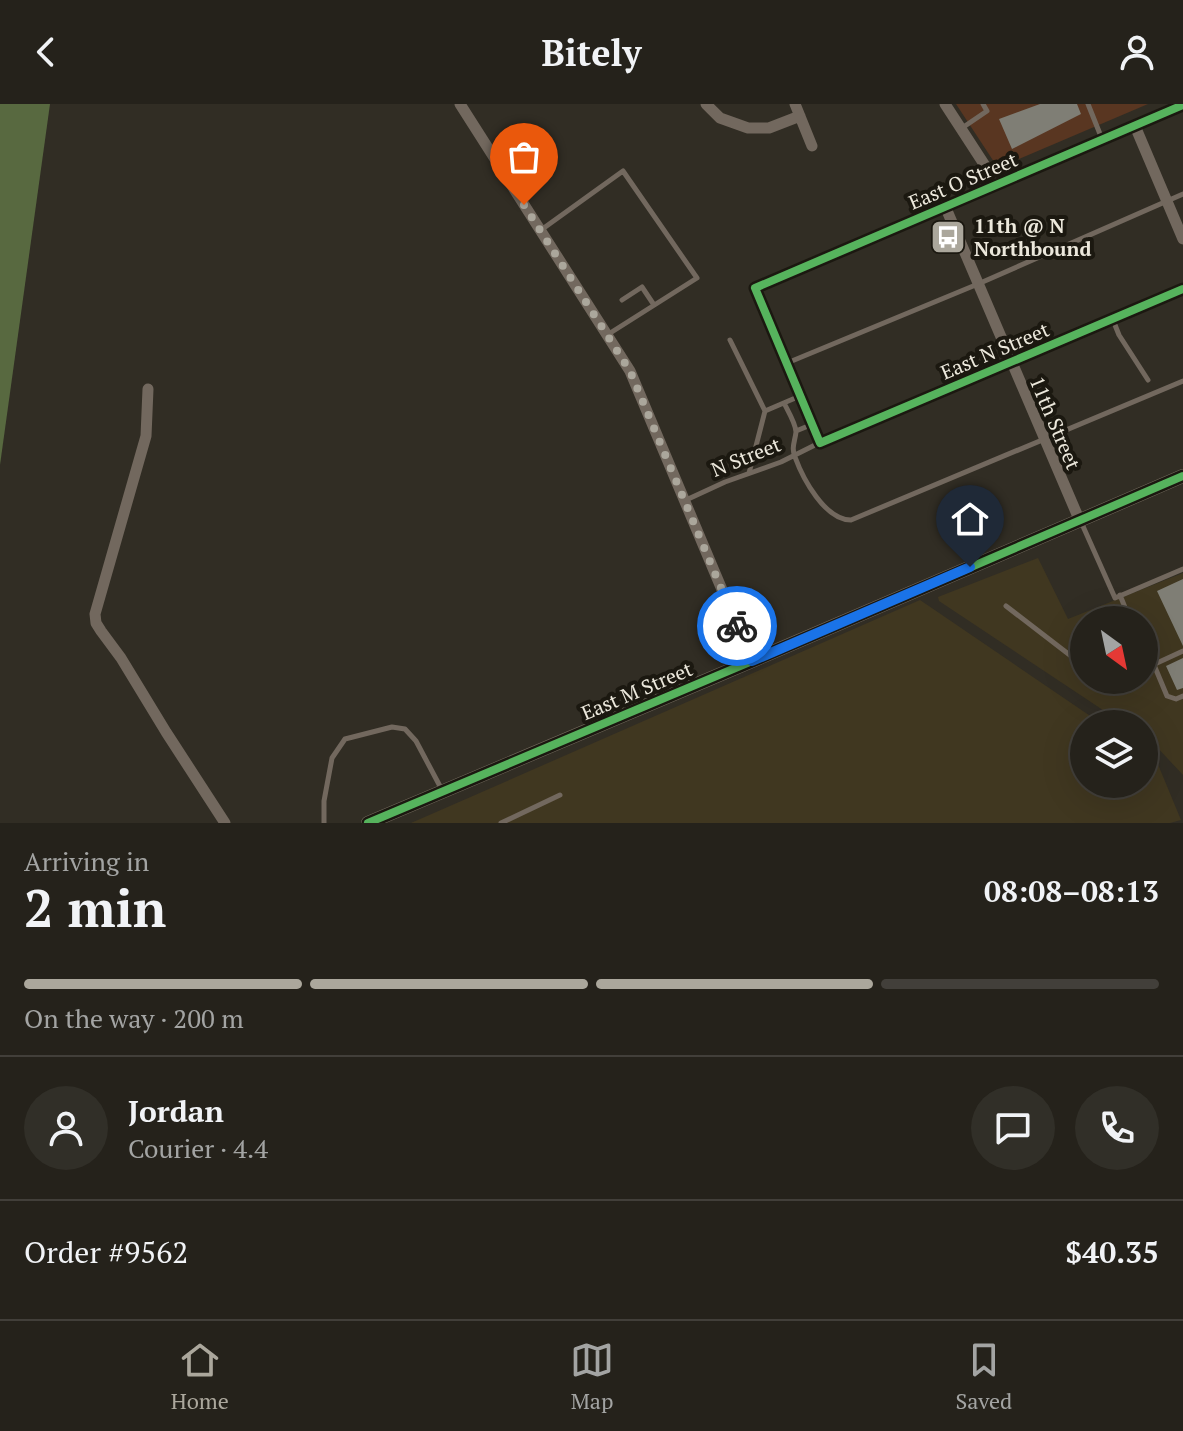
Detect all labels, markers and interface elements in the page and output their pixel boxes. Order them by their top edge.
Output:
text: Bitely [542,29,641,76]
icon: back [24,30,68,74]
icon: person [1115,30,1159,74]
pin [490,123,558,205]
icon: bag [502,135,546,179]
street label: East O Street [904,145,1022,216]
place label: 11th @ N Northbound [974,212,1091,262]
bus stop icon: 11th @ N Northbound [929,218,967,256]
street label: East N Street [936,315,1054,386]
street label: 11th Street [1024,372,1087,474]
street label: N Street [707,430,785,483]
pin [936,485,1004,567]
icon: home [948,497,992,541]
courier [697,586,777,666]
icon: bike [715,604,759,648]
north arrow [1070,606,1158,694]
map controls [1070,606,1158,798]
street label: East M Street [577,655,697,726]
button: layers [1070,710,1158,798]
text: Arriving in [24,844,149,878]
text: 08:08–08:13 [984,871,1159,911]
text: 2 min [24,873,166,942]
text: On the way · 200 m [24,1001,244,1035]
button: person [24,1086,108,1170]
button: chat [971,1086,1055,1170]
button: phone [1075,1086,1159,1170]
text: Jordan [128,1091,224,1131]
text: Courier · 4.4 [128,1131,268,1165]
text: Order #9562 [24,1232,188,1272]
text: $40.35 [1065,1232,1159,1272]
tab: Home [171,1338,229,1415]
tab: Map [570,1338,614,1415]
tab: Saved [955,1338,1012,1415]

